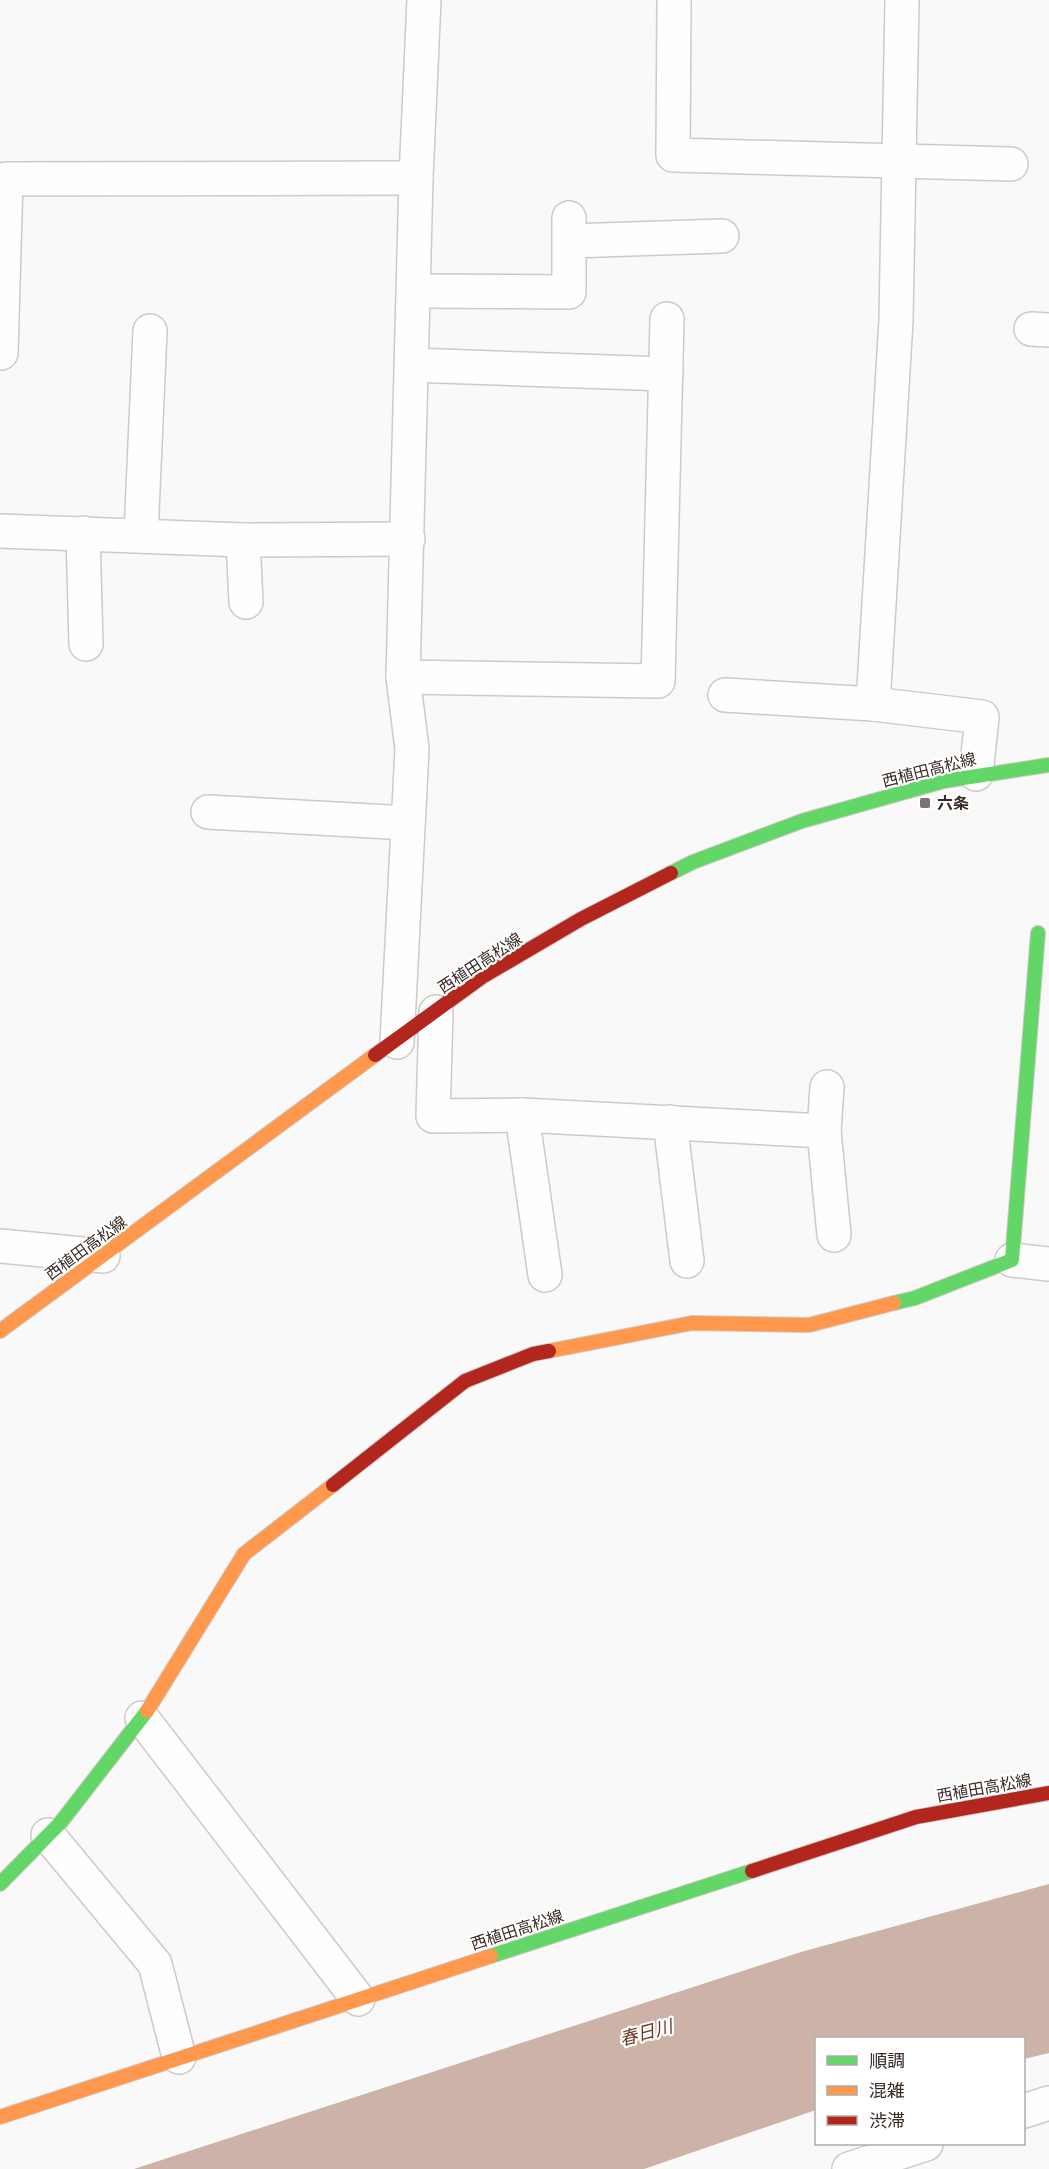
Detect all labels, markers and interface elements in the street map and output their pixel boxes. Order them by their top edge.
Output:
street label: 西植田高松線 [880,749,978,791]
place label: 六条 [937,794,969,813]
marker: 六条 [918,796,932,810]
street label: 西植田高松線 [435,929,525,997]
street label: 西植田高松線 [42,1212,130,1284]
street label: 西植田高松線 [935,1770,1033,1806]
street label: 西植田高松線 [468,1906,566,1954]
water label: 春日川 [617,2015,677,2051]
legend [815,2037,1025,2145]
text: 順調 [869,2050,905,2072]
text: 混雑 [869,2080,905,2102]
text: 渋滞 [869,2110,905,2132]

